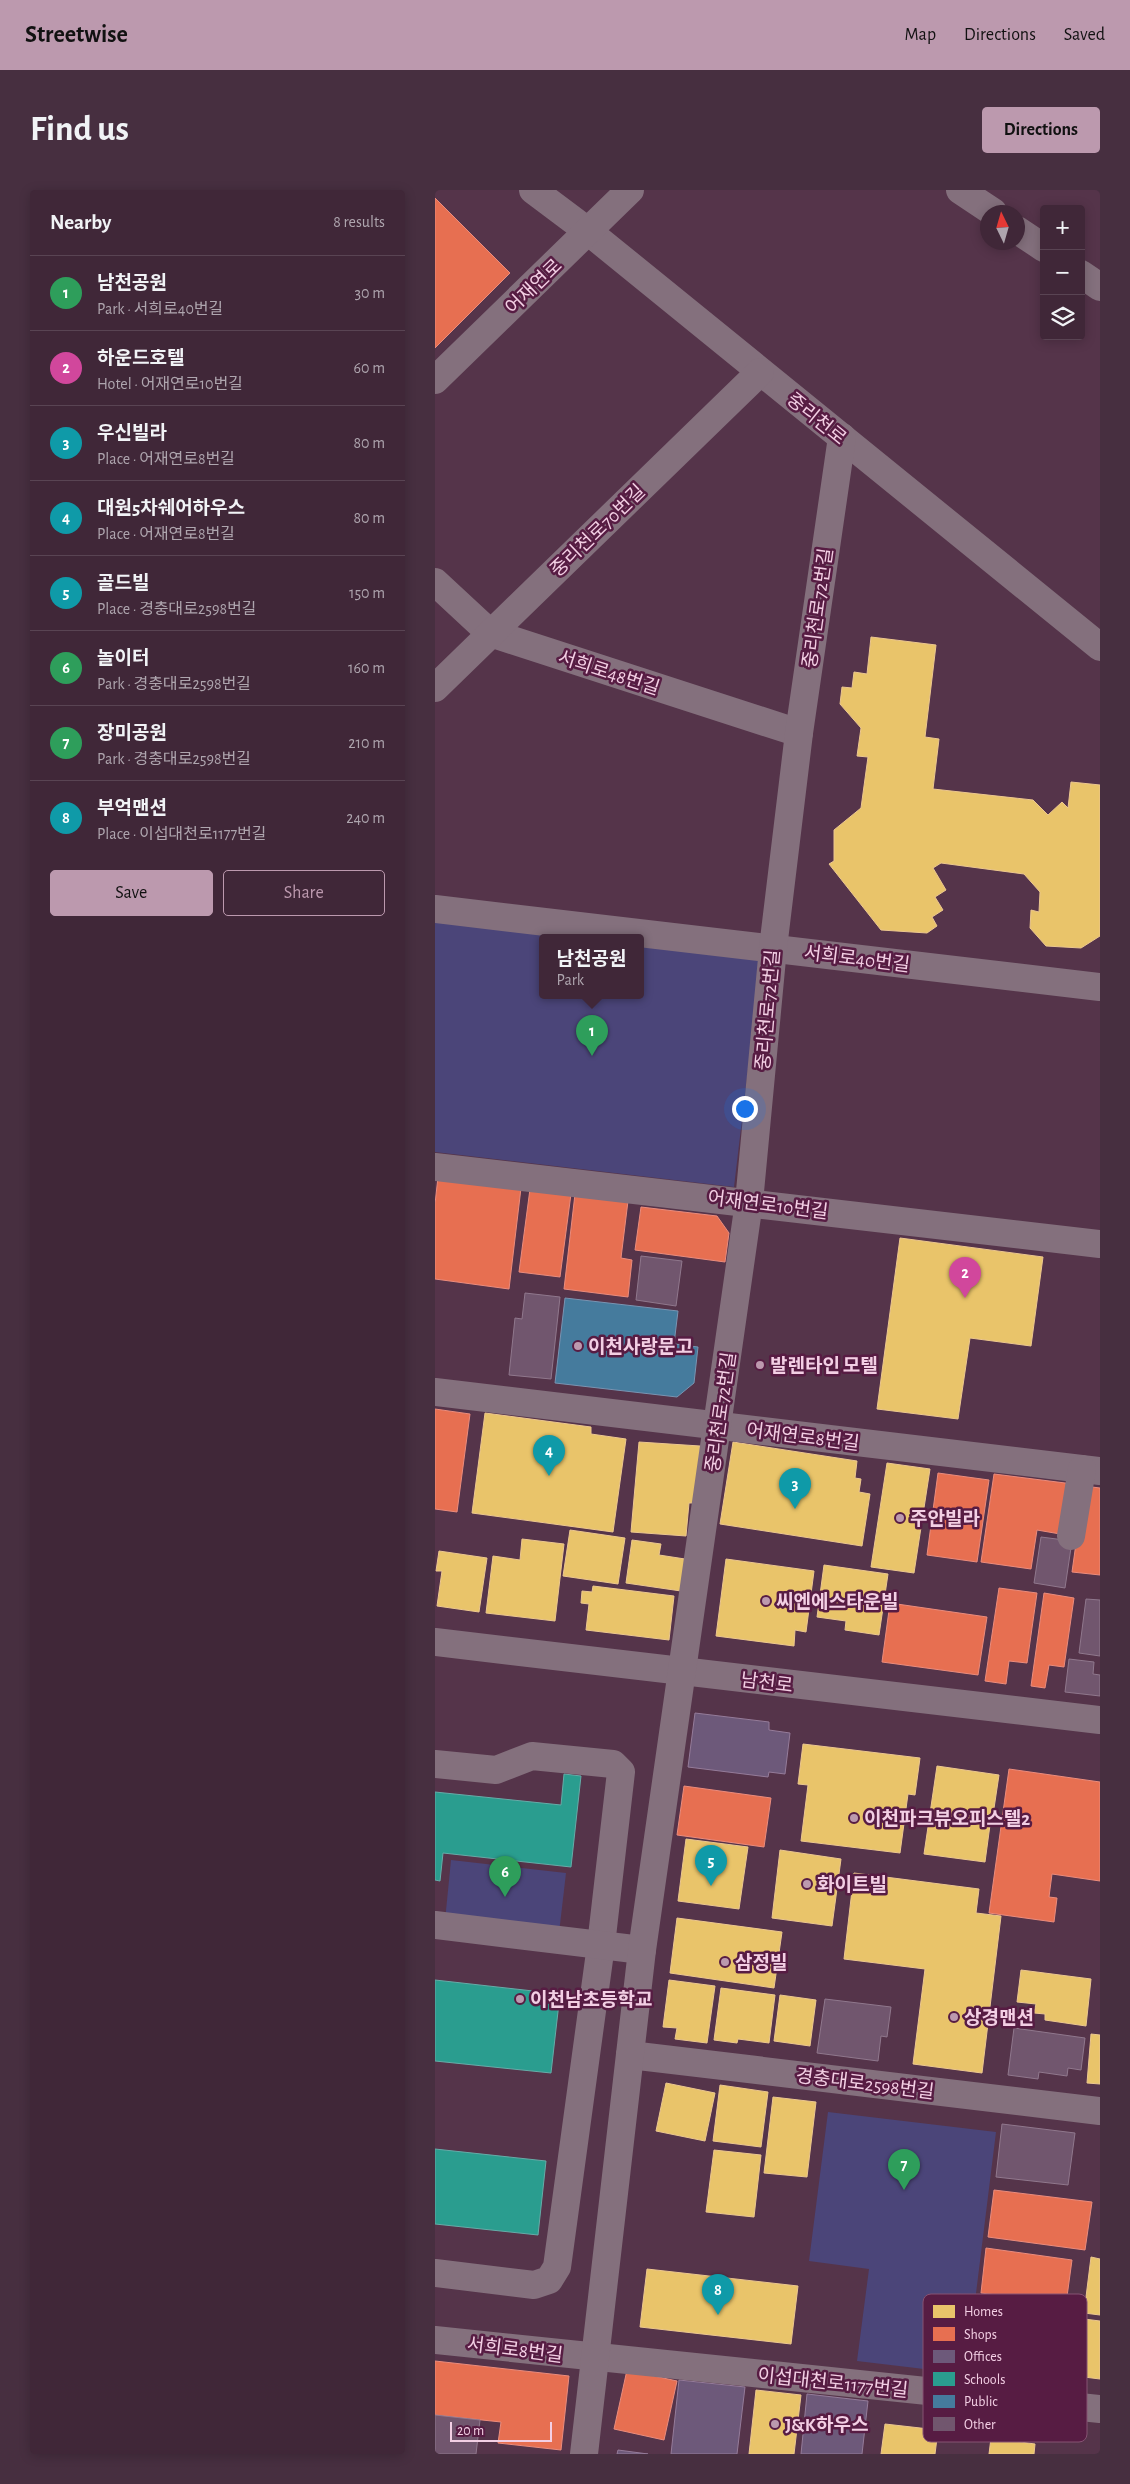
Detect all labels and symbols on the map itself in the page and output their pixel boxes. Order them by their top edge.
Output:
north arrow [980,205,1025,250]
street label: 어재연로 [502,255,566,318]
street label: 중리천로 [783,389,850,449]
street label: 중리천로70번길 [547,481,649,581]
street label: 중리천로72번길 [800,547,836,670]
street label: 서희로48번길 [555,647,662,699]
street label: 서희로40번길 [803,943,911,975]
street label: 중리천로72번길 [753,949,783,1071]
pin: 1 [576,1015,608,1056]
your location [732,1096,758,1122]
street label: 어재연로10번길 [706,1188,829,1222]
pin: 2 [949,1257,981,1298]
place label: 이천사랑문고 [588,1336,693,1357]
marker: 이천사랑문고 [572,1340,584,1352]
street label: 중리천로72번길 [703,1351,739,1474]
place label: 발렌타인 모텔 [770,1356,878,1376]
marker: 발렌타인 모텔 [754,1359,766,1371]
street label: 어재연로8번길 [745,1420,861,1454]
pin: 4 [533,1435,565,1476]
pin: 3 [779,1468,811,1509]
place label: 주안빌라 [910,1509,980,1529]
marker: 주안빌라 [894,1512,906,1524]
place label: 씨엔에스타운빌 [776,1592,898,1612]
marker: 씨엔에스타운빌 [760,1595,772,1607]
street label: 남천로 [740,1670,794,1696]
place label: 이천파크뷰오피스텔2 [864,1808,1030,1829]
marker: 이천파크뷰오피스텔2 [848,1812,860,1824]
pin: 5 [695,1845,727,1886]
pin: 6 [489,1856,521,1897]
place label: 화이트빌 [817,1875,887,1895]
marker: 화이트빌 [801,1878,813,1890]
place label: 삼정빌 [735,1953,787,1973]
marker: 삼정빌 [719,1956,731,1968]
place label: 이천남초등학교 [530,1989,652,2010]
marker: 이천남초등학교 [514,1993,526,2005]
place label: 상경맨션 [964,2008,1034,2028]
marker: 상경맨션 [948,2011,960,2023]
street label: 경충대로2598번길 [794,2066,935,2102]
pin: 7 [888,2149,920,2190]
pin: 8 [702,2274,734,2315]
legend [923,2294,1087,2442]
text: Homes [964,2305,1003,2319]
text: Shops [964,2328,997,2342]
street label: 서희로8번길 [466,2334,564,2366]
text: Offices [964,2350,1002,2364]
street label: 이섭대천로1177번길 [757,2365,909,2401]
text: Schools [964,2373,1005,2387]
text: Public [964,2395,998,2409]
place label: J&K하우스 [785,2415,868,2435]
marker: J&K하우스 [769,2418,781,2430]
text: Other [964,2418,996,2432]
scale bar [450,2419,553,2442]

